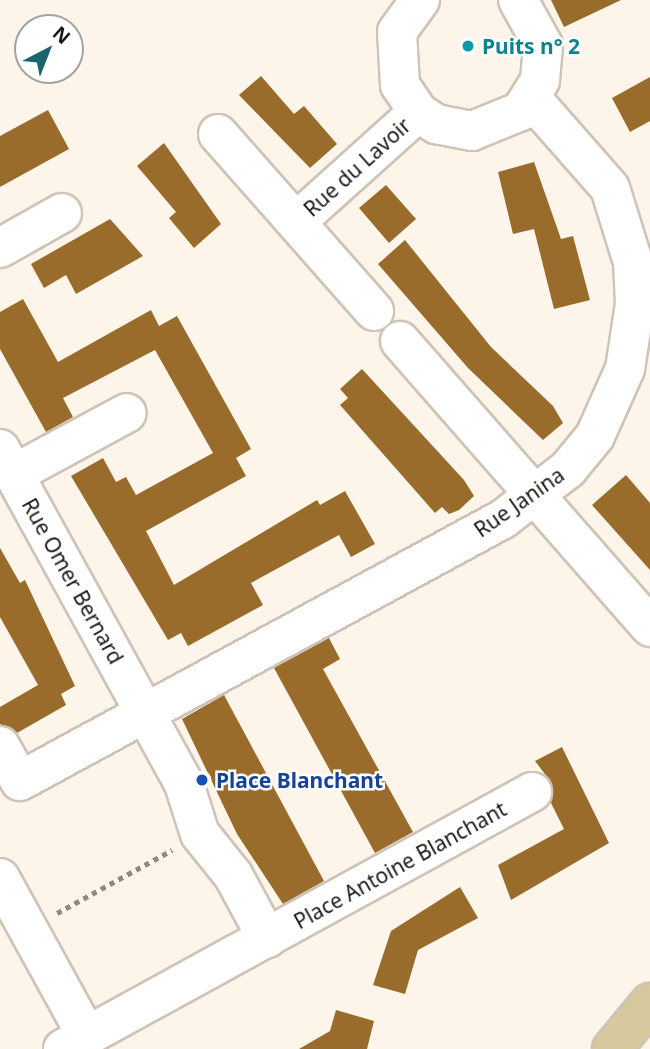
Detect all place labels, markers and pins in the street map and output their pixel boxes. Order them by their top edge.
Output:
place label: Puits n° 2 [482,33,580,59]
marker: Puits n° 2 [460,38,476,54]
place label: Place Blanchant [216,767,383,793]
marker: Place Blanchant [194,772,210,788]

